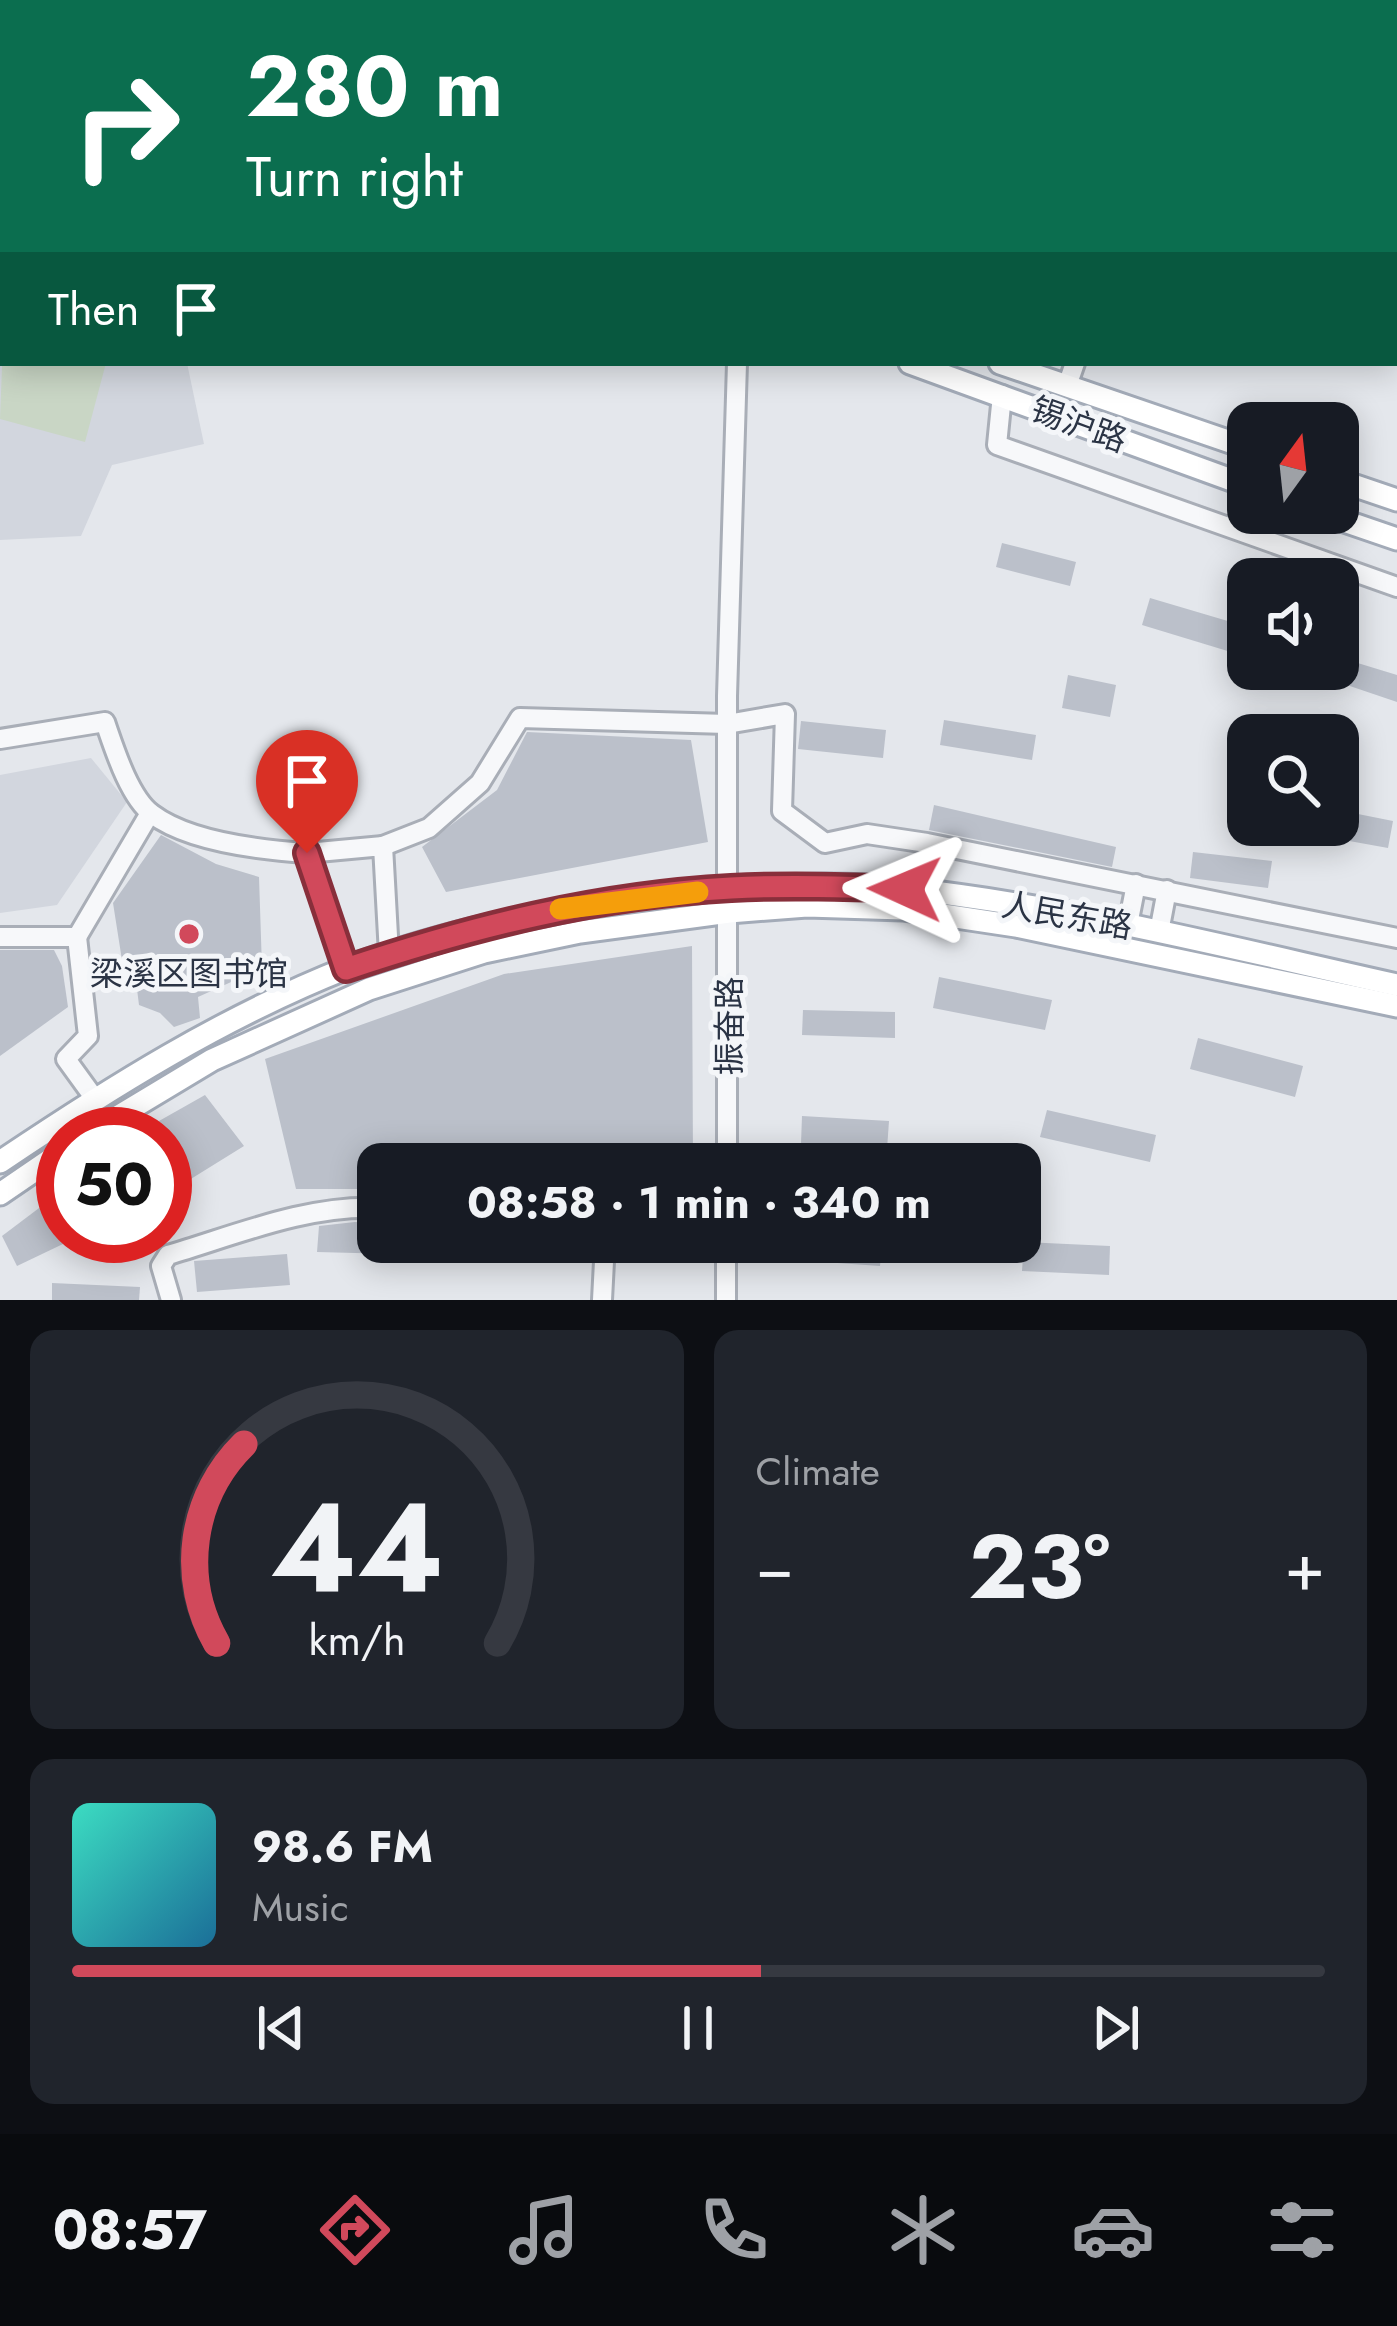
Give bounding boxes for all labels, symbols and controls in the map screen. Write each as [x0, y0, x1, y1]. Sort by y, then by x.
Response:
text: 280 m [246, 26, 503, 148]
icon: right [48, 48, 204, 204]
text: Turn right [246, 138, 463, 216]
icon: arrive [163, 276, 229, 342]
text: Then [48, 277, 139, 342]
street label: 锡沪路 [1024, 385, 1133, 463]
north arrow [1227, 402, 1359, 534]
map controls [1227, 402, 1359, 846]
button: sound [1227, 558, 1359, 690]
button: search [1227, 714, 1359, 846]
pin [256, 730, 358, 853]
icon: arrive [274, 748, 340, 814]
position arrow [842, 826, 968, 952]
street label: 人民东路 [998, 881, 1136, 950]
marker: 梁溪区图书馆 [176, 921, 202, 947]
place label: 梁溪区图书馆 [90, 950, 288, 997]
street label: 振奋路 [706, 977, 753, 1076]
speed limit sign: 50 [36, 1107, 192, 1263]
text: 08:58 · 1 min · 340 m [467, 1170, 931, 1235]
text: Climate [756, 1443, 880, 1500]
text: 44 [270, 1458, 444, 1639]
text: 23° [969, 1502, 1110, 1632]
text: − [756, 1519, 794, 1615]
text: + [1284, 1519, 1325, 1615]
text: km/h [308, 1608, 405, 1670]
text: 98.6 FM [252, 1814, 433, 1879]
text: Music [252, 1879, 349, 1936]
icon: previous [248, 1995, 314, 2061]
icon: pause [665, 1995, 731, 2061]
icon: next [1083, 1995, 1149, 2061]
icon: directions [313, 2188, 397, 2272]
icon: music [502, 2188, 586, 2272]
icon: phone [692, 2188, 776, 2272]
icon: climate [881, 2188, 965, 2272]
icon: car [1071, 2188, 1155, 2272]
icon: filters [1260, 2188, 1344, 2272]
text: 08:57 [53, 2191, 207, 2269]

